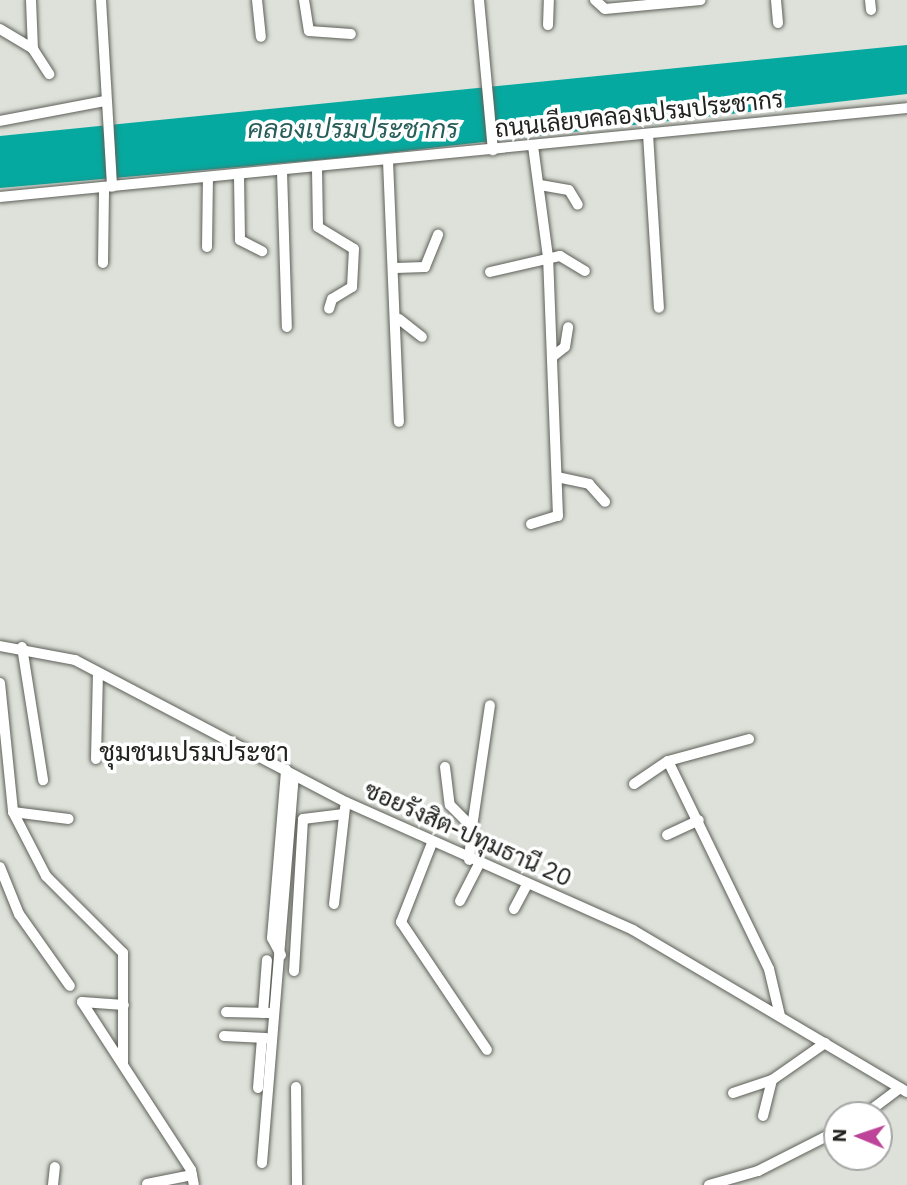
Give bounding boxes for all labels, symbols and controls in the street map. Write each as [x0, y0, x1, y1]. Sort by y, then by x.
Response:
street label: ถนนเลียบคลองเปรมประชากร [493, 85, 785, 143]
water label: คลองเปรมประชากร [248, 113, 458, 145]
district label: ชุมชนเปรมประชา [99, 736, 289, 768]
street label: ซอยรังสิต-ปทุมธานี 20 [360, 775, 576, 893]
north arrow [823, 1101, 893, 1171]
text: N [827, 1128, 851, 1143]

